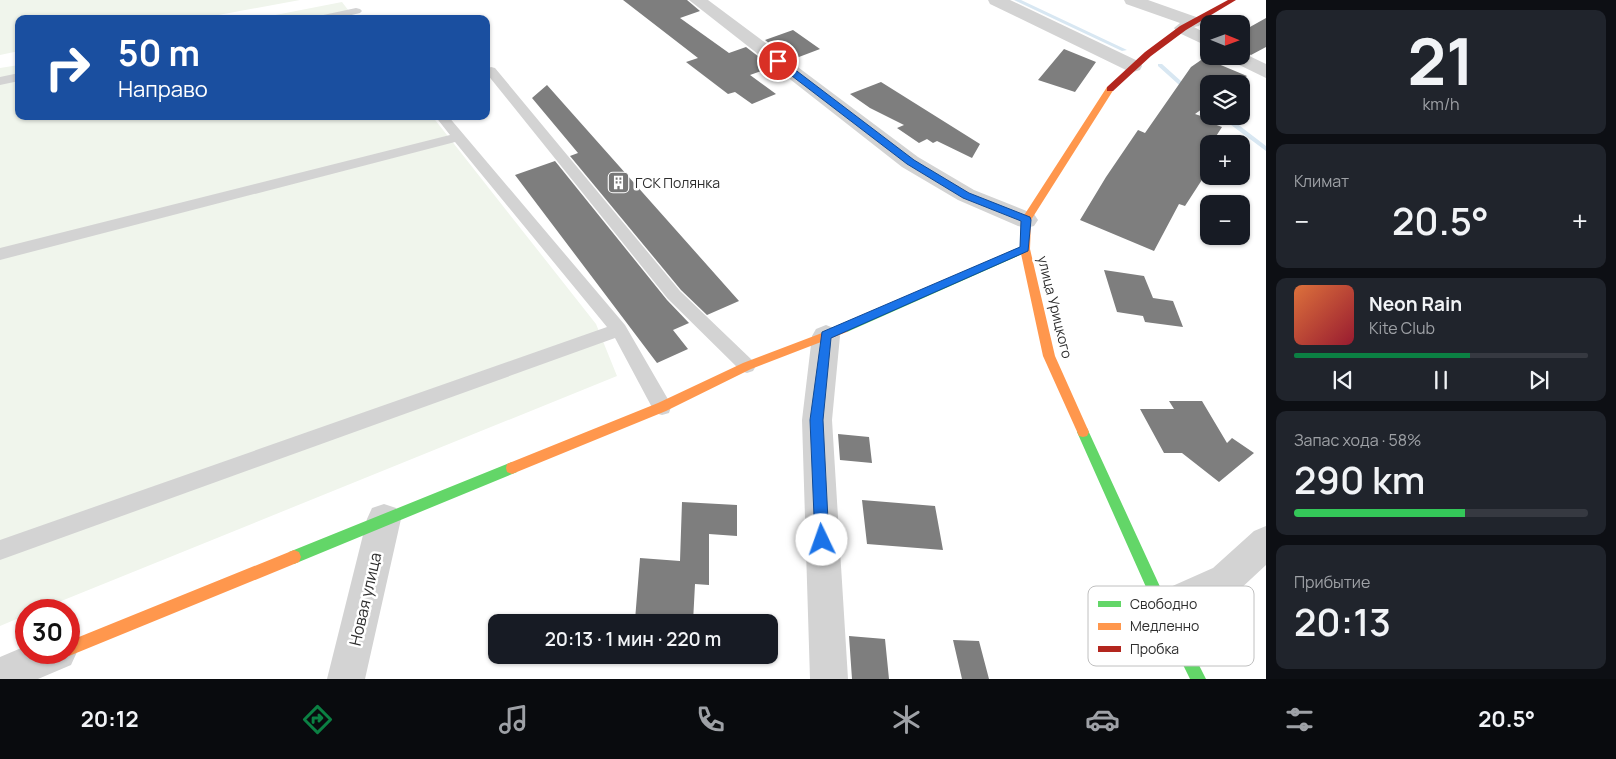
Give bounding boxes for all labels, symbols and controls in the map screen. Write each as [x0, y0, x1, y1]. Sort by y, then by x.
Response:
north arrow [1200, 15, 1250, 65]
map controls [1200, 15, 1250, 245]
text: 21 [1407, 16, 1475, 105]
text: 50 m [118, 29, 200, 77]
icon: right [35, 35, 100, 100]
pin [757, 40, 799, 82]
icon: arrive [764, 47, 792, 75]
text: Направо [118, 74, 208, 104]
button: layers [1200, 75, 1250, 125]
text: km/h [1422, 93, 1460, 115]
button: + [1200, 135, 1250, 185]
text: Климат [1294, 170, 1349, 192]
building icon: ГСК Полянка [607, 171, 631, 195]
place label: ГСК Полянка [635, 173, 720, 192]
text: 20.5° [1392, 194, 1489, 246]
button: − [1200, 195, 1250, 245]
text: − [1294, 202, 1309, 240]
text: + [1572, 202, 1588, 240]
street label: улица Урицкого [1034, 254, 1077, 360]
text: Neon Rain [1369, 291, 1462, 317]
text: Kite Club [1369, 317, 1435, 339]
icon: previous [1329, 366, 1357, 394]
icon: pause [1427, 366, 1455, 394]
icon: next [1525, 366, 1553, 394]
text: Запас хода · 58% [1294, 429, 1422, 451]
text: 290 km [1294, 453, 1425, 505]
position arrow [795, 513, 847, 565]
street label: Новая улица [344, 550, 386, 648]
text: Прибытие [1294, 571, 1370, 593]
legend [1088, 586, 1254, 666]
text: Свободно [1130, 594, 1197, 613]
text: 20:13 [1294, 595, 1391, 647]
speed limit sign: 30 [15, 599, 80, 664]
text: Медленно [1130, 616, 1199, 635]
text: 20:13 · 1 мин · 220 m [545, 626, 721, 652]
text: Пробка [1130, 639, 1179, 658]
icon: directions [300, 702, 335, 737]
icon: music [496, 702, 531, 737]
icon: phone [693, 702, 728, 737]
icon: climate [889, 702, 924, 737]
icon: car [1085, 702, 1120, 737]
icon: filters [1282, 702, 1317, 737]
text: 20:12 [81, 704, 139, 734]
text: 20.5° [1478, 704, 1535, 734]

